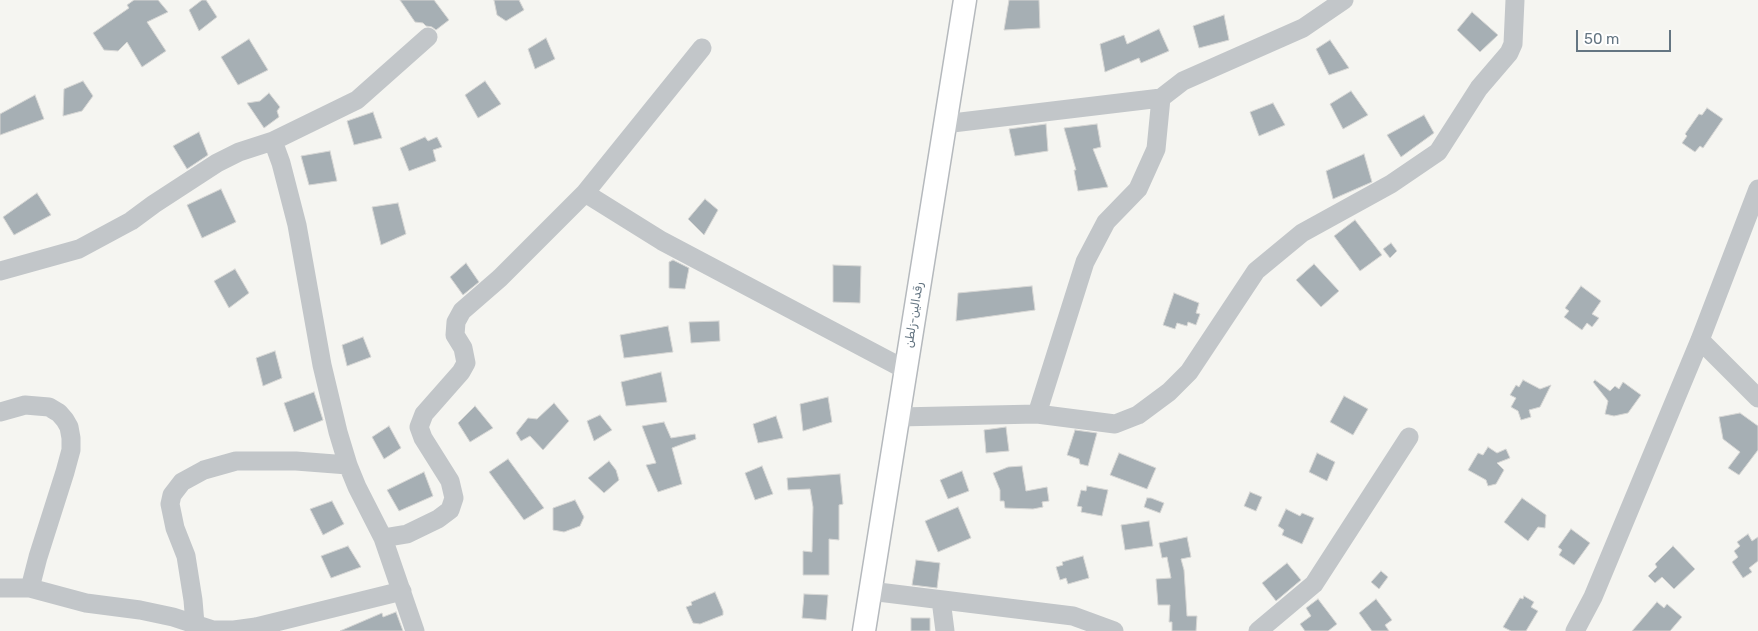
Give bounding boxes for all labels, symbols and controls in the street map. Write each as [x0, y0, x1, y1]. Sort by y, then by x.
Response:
scale bar [1578, 20, 1673, 52]
text: 50 m [1584, 30, 1619, 48]
street label: رقدالين-زلطن [902, 281, 926, 349]

